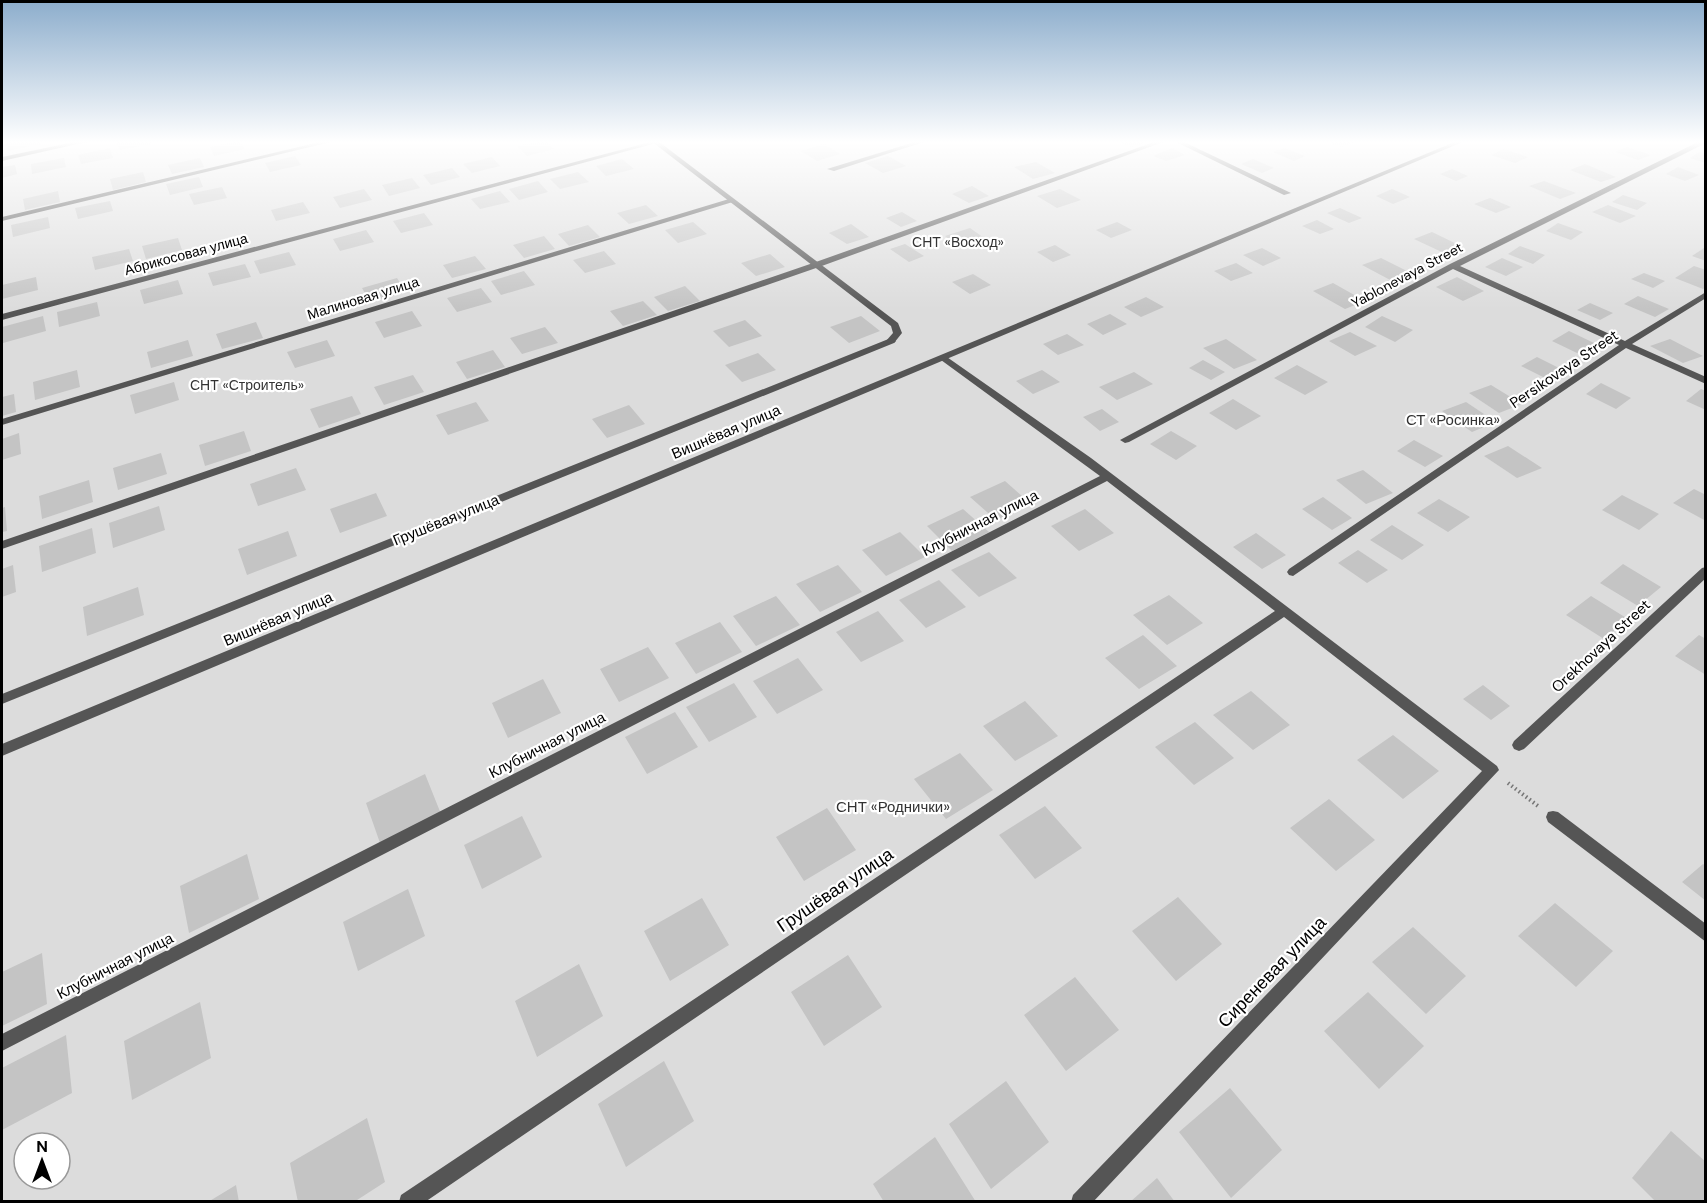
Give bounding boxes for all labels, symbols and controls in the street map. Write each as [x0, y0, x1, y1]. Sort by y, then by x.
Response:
street label: Абрикосовая улица [122, 229, 250, 279]
park label: СНТ «Восход» [912, 233, 1004, 251]
street label: Yablonevaya Street [1348, 238, 1466, 312]
street label: Малиновая улица [305, 272, 421, 324]
street label: Persikovaya Street [1506, 325, 1622, 413]
park label: СНТ «Строитель» [190, 376, 304, 394]
street label: Вишнёвая улица [668, 400, 784, 464]
park label: СТ «Росинка» [1406, 410, 1500, 430]
street label: Клубничная улица [918, 485, 1042, 561]
street label: Грушёвая улица [390, 489, 503, 550]
street label: Вишнёвая улица [220, 587, 336, 651]
street label: Orekhovaya Street [1547, 595, 1655, 697]
street label: Клубничная улица [485, 707, 609, 783]
park label: СНТ «Роднички» [836, 797, 950, 817]
street label: Грушёвая улица [772, 842, 899, 938]
street label: Сиреневая улица [1213, 910, 1332, 1033]
street label: Клубничная улица [53, 928, 177, 1004]
north arrow [12, 1131, 72, 1191]
text: N [36, 1136, 48, 1157]

